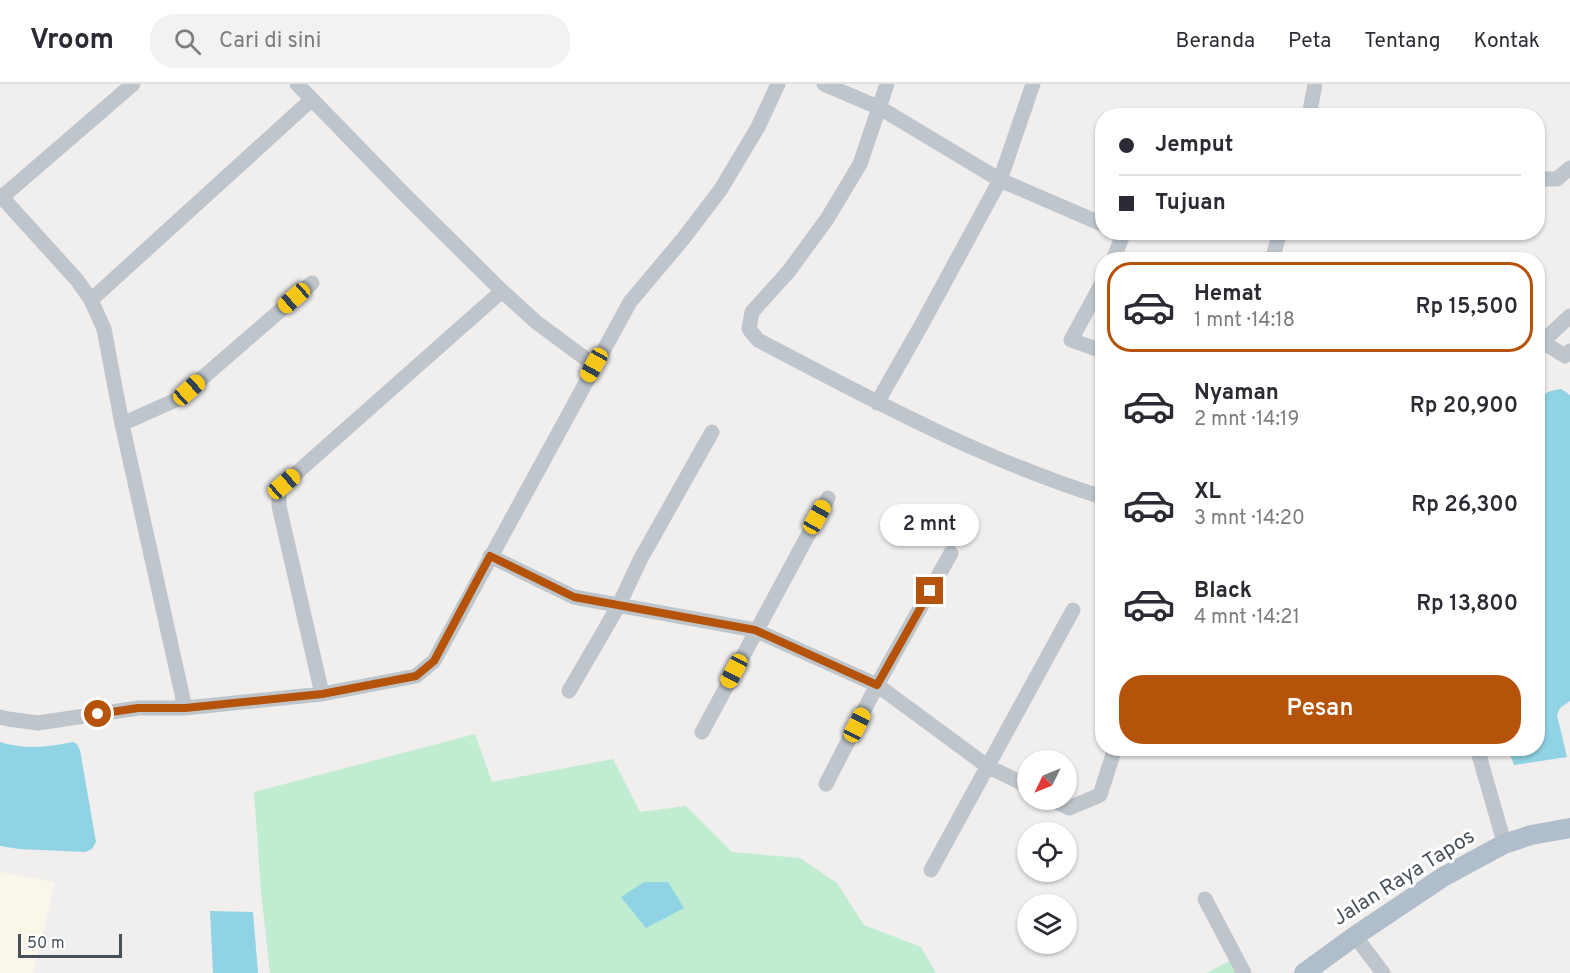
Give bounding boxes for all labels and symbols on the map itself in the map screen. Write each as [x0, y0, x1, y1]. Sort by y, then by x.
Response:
car [275, 279, 313, 317]
car [577, 345, 611, 385]
car [170, 371, 208, 409]
car [265, 465, 303, 503]
car [800, 497, 834, 537]
callout: 2 mnt [880, 504, 980, 546]
route end [916, 577, 943, 604]
car [718, 651, 750, 691]
route start [84, 700, 111, 727]
car [841, 705, 873, 745]
north arrow [1017, 750, 1077, 810]
street label: Jalan Raya Tapos [1328, 824, 1480, 932]
scale bar [18, 931, 122, 958]

